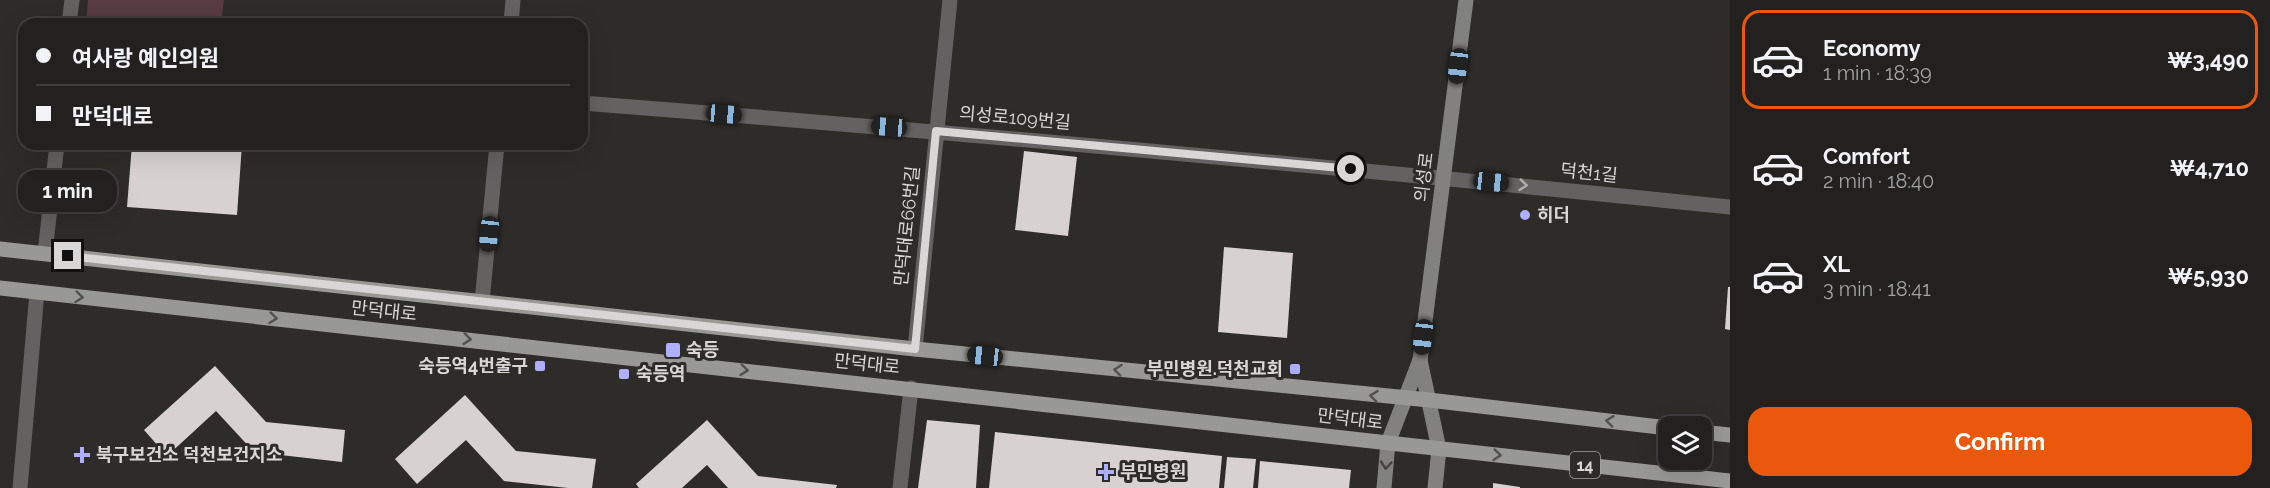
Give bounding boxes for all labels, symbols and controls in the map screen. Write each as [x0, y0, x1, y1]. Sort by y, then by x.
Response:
icon: car [1751, 33, 1805, 87]
text: Economy [1823, 35, 1921, 61]
text: 여사랑 예인의원 [72, 45, 219, 71]
car [1447, 47, 1469, 85]
text: ₩3,490 [2167, 47, 2249, 73]
text: 1 min · 18:39 [1823, 61, 1932, 85]
street label: 의성로109번길 [958, 102, 1072, 133]
text: 만덕대로 [72, 103, 153, 129]
car [705, 103, 743, 125]
car [870, 117, 908, 137]
icon: car [1751, 141, 1805, 195]
text: Comfort [1823, 143, 1910, 169]
street label: 의성로 [1410, 151, 1437, 203]
route start [1337, 155, 1364, 182]
text: ₩4,710 [2170, 155, 2249, 181]
street label: 덕천1길 [1559, 159, 1619, 186]
street label: 만덕대로66번길 [890, 165, 923, 287]
callout: 1 min [19, 169, 118, 211]
text: 2 min · 18:40 [1823, 169, 1934, 193]
car [1472, 171, 1510, 193]
text: 1 min [42, 179, 93, 203]
one-way arrow [1518, 179, 1527, 191]
place label: 히더 [1537, 204, 1570, 225]
marker: 히더 [1518, 208, 1532, 222]
car [478, 215, 500, 253]
route end [54, 242, 81, 269]
icon: car [1751, 249, 1805, 303]
text: XL [1823, 251, 1850, 277]
text: ₩5,930 [2168, 263, 2249, 289]
text: 3 min · 18:41 [1823, 277, 1931, 301]
one-way arrow [74, 290, 84, 303]
street label: 만덕대로 [350, 297, 418, 324]
one-way arrow [268, 311, 277, 324]
car [1412, 318, 1434, 356]
one-way arrow [462, 333, 471, 345]
place label: 숙등 [686, 339, 719, 360]
marker: 숙등 [664, 341, 682, 359]
car [966, 345, 1004, 367]
street label: 만덕대로 [833, 350, 901, 377]
place label: 숙등역4번출구 [418, 355, 528, 376]
place label: 부민병원.덕천교회 [1146, 358, 1283, 379]
marker: 숙등역4번출구 [533, 359, 547, 373]
marker: 부민병원.덕천교회 [1288, 362, 1302, 376]
place label: 숙등역 [636, 363, 686, 384]
one-way arrow [739, 363, 749, 376]
one-way arrow [1113, 364, 1122, 377]
marker: 숙등역 [617, 367, 631, 381]
one-way arrow [1370, 390, 1379, 403]
street label: 만덕대로 [1316, 404, 1384, 433]
button: Confirm [1748, 407, 2252, 476]
one-way arrow [1605, 415, 1614, 428]
map controls [1658, 416, 1712, 470]
button: layers [1658, 416, 1712, 470]
place label: 북구보건소 덕천보건지소 [96, 444, 282, 465]
marker: 북구보건소 덕천보건지소 [73, 446, 91, 464]
one-way arrow [1493, 448, 1502, 461]
road number: 14 [1570, 452, 1600, 478]
place label: 부민병원 [1120, 461, 1186, 482]
one-way arrow [1380, 461, 1393, 470]
marker: 부민병원 [1097, 463, 1115, 481]

